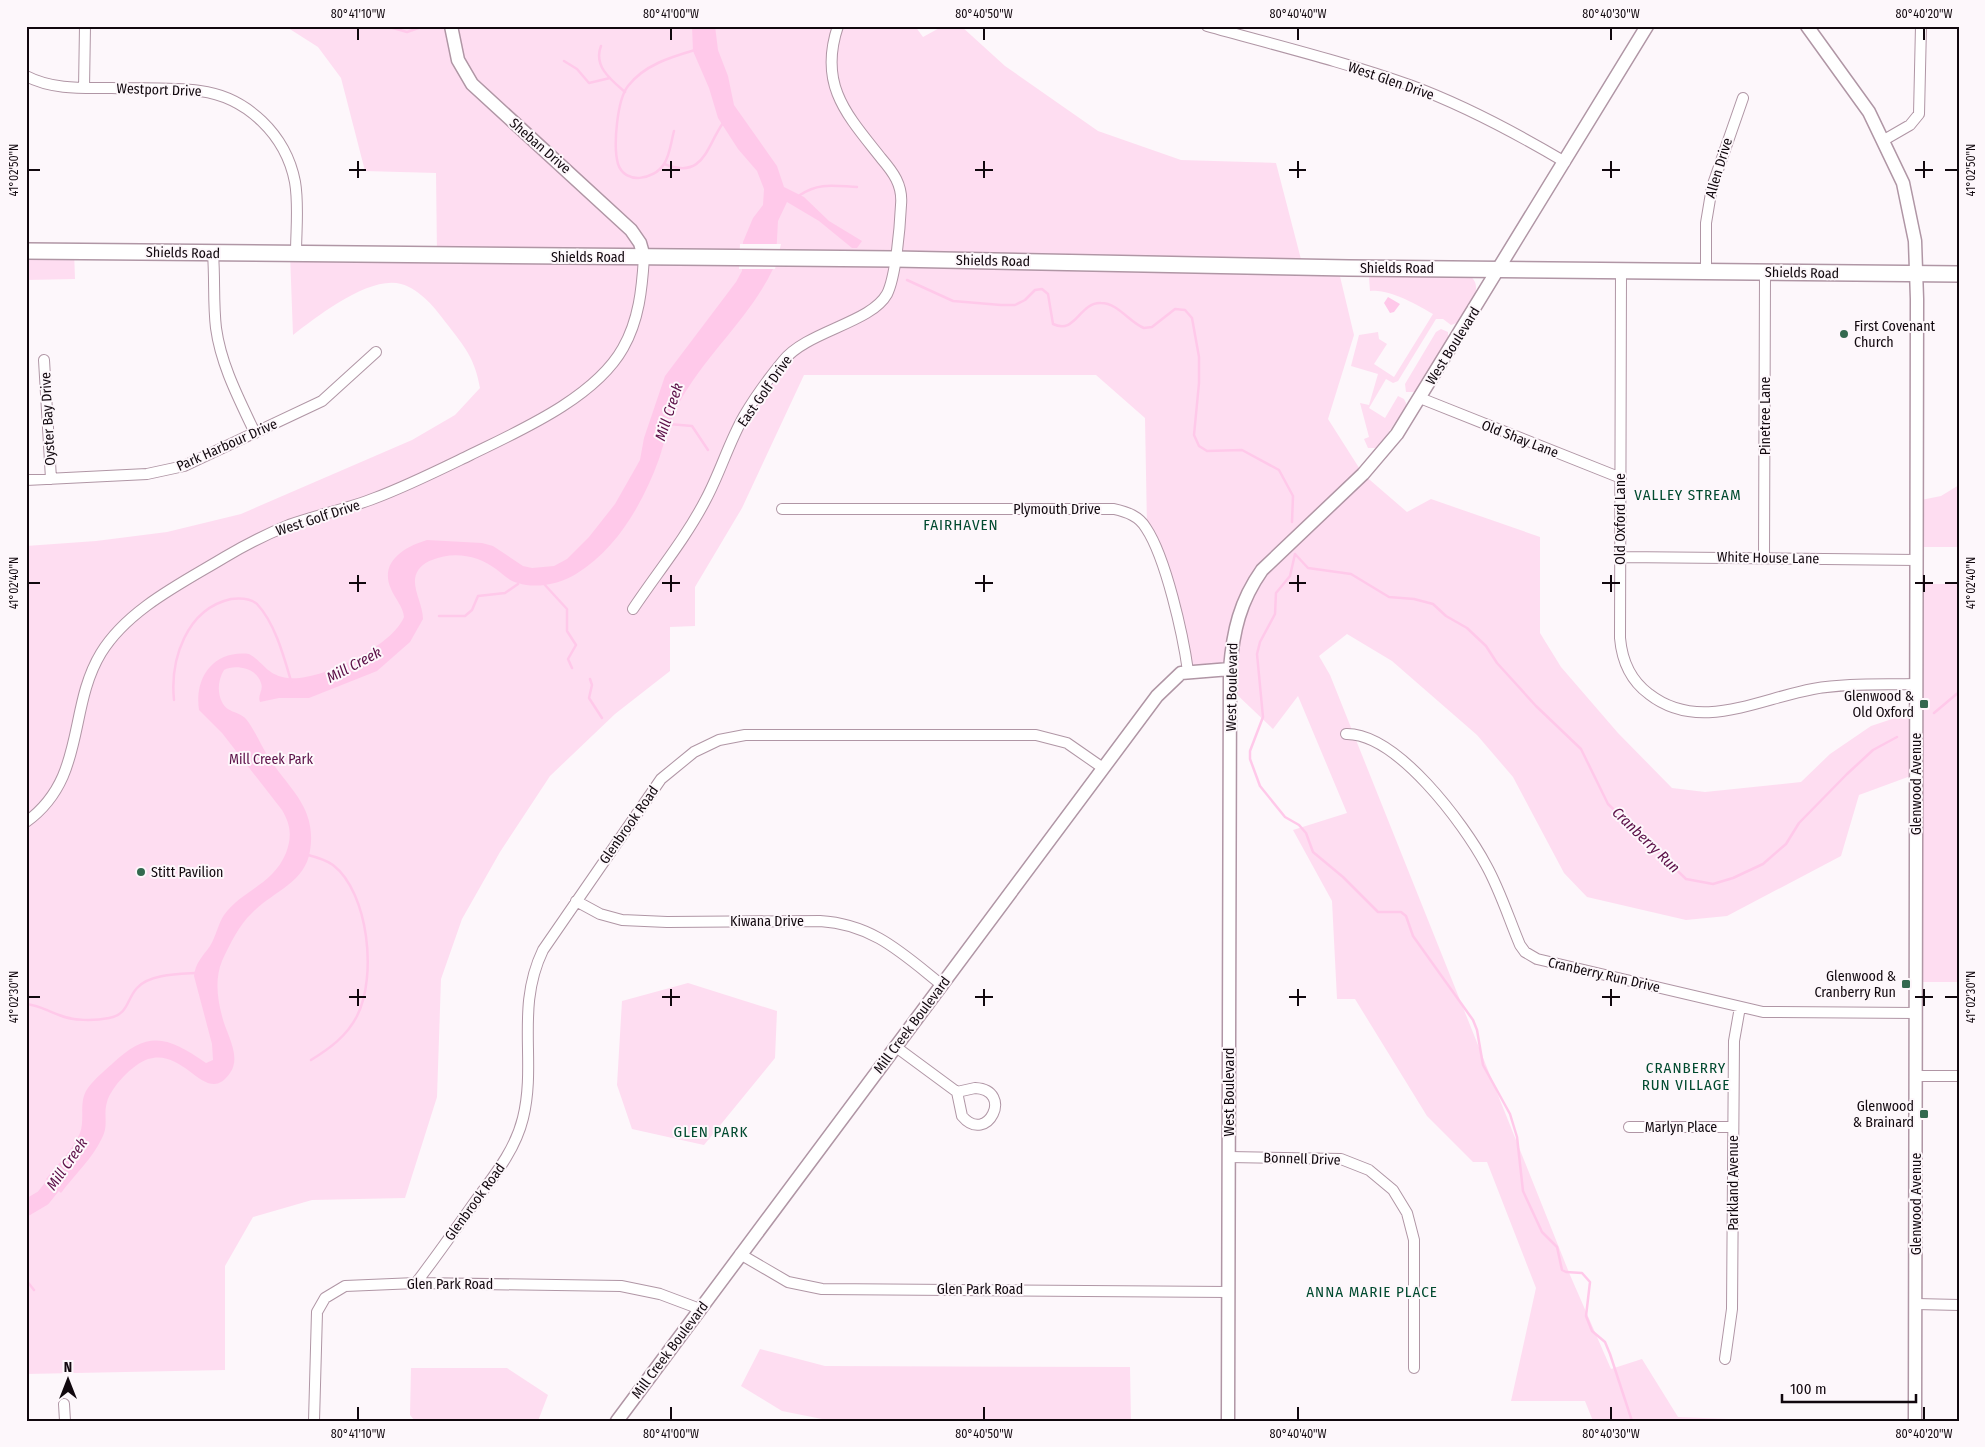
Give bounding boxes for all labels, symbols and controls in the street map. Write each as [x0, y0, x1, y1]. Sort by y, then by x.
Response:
text: 80°41'10"W [331, 7, 385, 21]
text: 80°41'00"W [643, 7, 699, 21]
text: 80°40'50"W [955, 7, 1013, 21]
text: 80°40'40"W [1269, 7, 1327, 21]
text: 80°40'30"W [1582, 7, 1640, 21]
text: 80°40'20"W [1895, 7, 1953, 21]
street label: West Glen Drive [1346, 58, 1436, 104]
street label: Westport Drive [116, 80, 202, 100]
street label: Sheban Drive [506, 115, 574, 177]
street label: Allen Drive [1702, 136, 1736, 200]
text: 41°02'50"N [7, 144, 21, 196]
text: 41°02'50"N [1964, 144, 1978, 196]
street label: Shields Road [146, 244, 220, 262]
street label: Shields Road [551, 249, 625, 266]
street label: Shields Road [956, 252, 1030, 270]
street label: Shields Road [1360, 260, 1434, 277]
street label: Shields Road [1765, 264, 1839, 282]
street label: West Boulevard [1422, 304, 1484, 388]
place label: First Covenant Church [1854, 318, 1936, 351]
marker: First Covenant Church [1838, 328, 1850, 340]
street label: East Golf Drive [734, 352, 796, 430]
street label: Oyster Bay Drive [37, 372, 59, 466]
street label: Pinetree Lane [1757, 377, 1774, 455]
water label: Mill Creek [651, 380, 687, 443]
street label: Park Harbour Drive [174, 415, 280, 475]
street label: Old Shay Lane [1479, 417, 1561, 461]
street label: Old Oxford Lane [1612, 473, 1629, 565]
district label: VALLEY STREAM [1634, 486, 1742, 504]
street label: West Golf Drive [274, 496, 362, 540]
street label: Plymouth Drive [1013, 501, 1101, 518]
district label: FAIRHAVEN [923, 516, 999, 534]
street label: White House Lane [1717, 549, 1820, 567]
text: 41°02'40"N [7, 557, 21, 609]
text: 41°02'40"N [1964, 557, 1978, 609]
street label: West Boulevard [1223, 642, 1241, 732]
water label: Mill Creek [324, 643, 385, 687]
place label: Glenwood & Old Oxford [1844, 688, 1914, 721]
marker: Glenwood & Old Oxford [1918, 698, 1930, 710]
street label: Glenwood Avenue [1908, 733, 1925, 835]
park label: Mill Creek Park [229, 751, 314, 768]
street label: Glenbrook Road [596, 783, 662, 867]
water label: Cranberry Run [1608, 803, 1684, 877]
place label: Stitt Pavilion [151, 864, 223, 881]
marker: Stitt Pavilion [135, 866, 147, 878]
street label: Kiwana Drive [730, 913, 804, 930]
street label: Cranberry Run Drive [1546, 954, 1662, 996]
place label: Glenwood & Cranberry Run [1814, 968, 1896, 1001]
text: 41°02'30"N [7, 971, 21, 1023]
text: 41°02'30"N [1964, 971, 1978, 1023]
street label: Mill Creek Boulevard [870, 973, 954, 1077]
marker: Glenwood & Cranberry Run [1900, 978, 1912, 990]
street label: West Boulevard [1221, 1048, 1238, 1136]
district label: CRANBERRY RUN VILLAGE [1642, 1059, 1730, 1094]
place label: Glenwood & Brainard [1853, 1098, 1914, 1131]
marker: Glenwood & Brainard [1918, 1108, 1930, 1120]
street label: Marlyn Place [1645, 1119, 1717, 1136]
district label: GLEN PARK [674, 1123, 748, 1141]
water label: Mill Creek [43, 1134, 92, 1193]
street label: Parkland Avenue [1725, 1135, 1742, 1231]
street label: Bonnell Drive [1263, 1149, 1341, 1169]
street label: Glenwood Avenue [1908, 1153, 1925, 1255]
street label: Glenbrook Road [441, 1160, 509, 1244]
street label: Glen Park Road [407, 1276, 493, 1293]
street label: Glen Park Road [937, 1281, 1023, 1298]
district label: ANNA MARIE PLACE [1306, 1283, 1438, 1301]
street label: Mill Creek Boulevard [628, 1298, 712, 1402]
north arrow [42, 1354, 92, 1404]
text: N [64, 1359, 72, 1376]
scale bar [1782, 1372, 1916, 1404]
text: 100 m [1790, 1380, 1827, 1398]
text: 80°41'10"W [331, 1427, 385, 1441]
text: 80°41'00"W [643, 1427, 699, 1441]
text: 80°40'50"W [955, 1427, 1013, 1441]
text: 80°40'40"W [1269, 1427, 1327, 1441]
text: 80°40'30"W [1582, 1427, 1640, 1441]
text: 80°40'20"W [1895, 1427, 1953, 1441]

